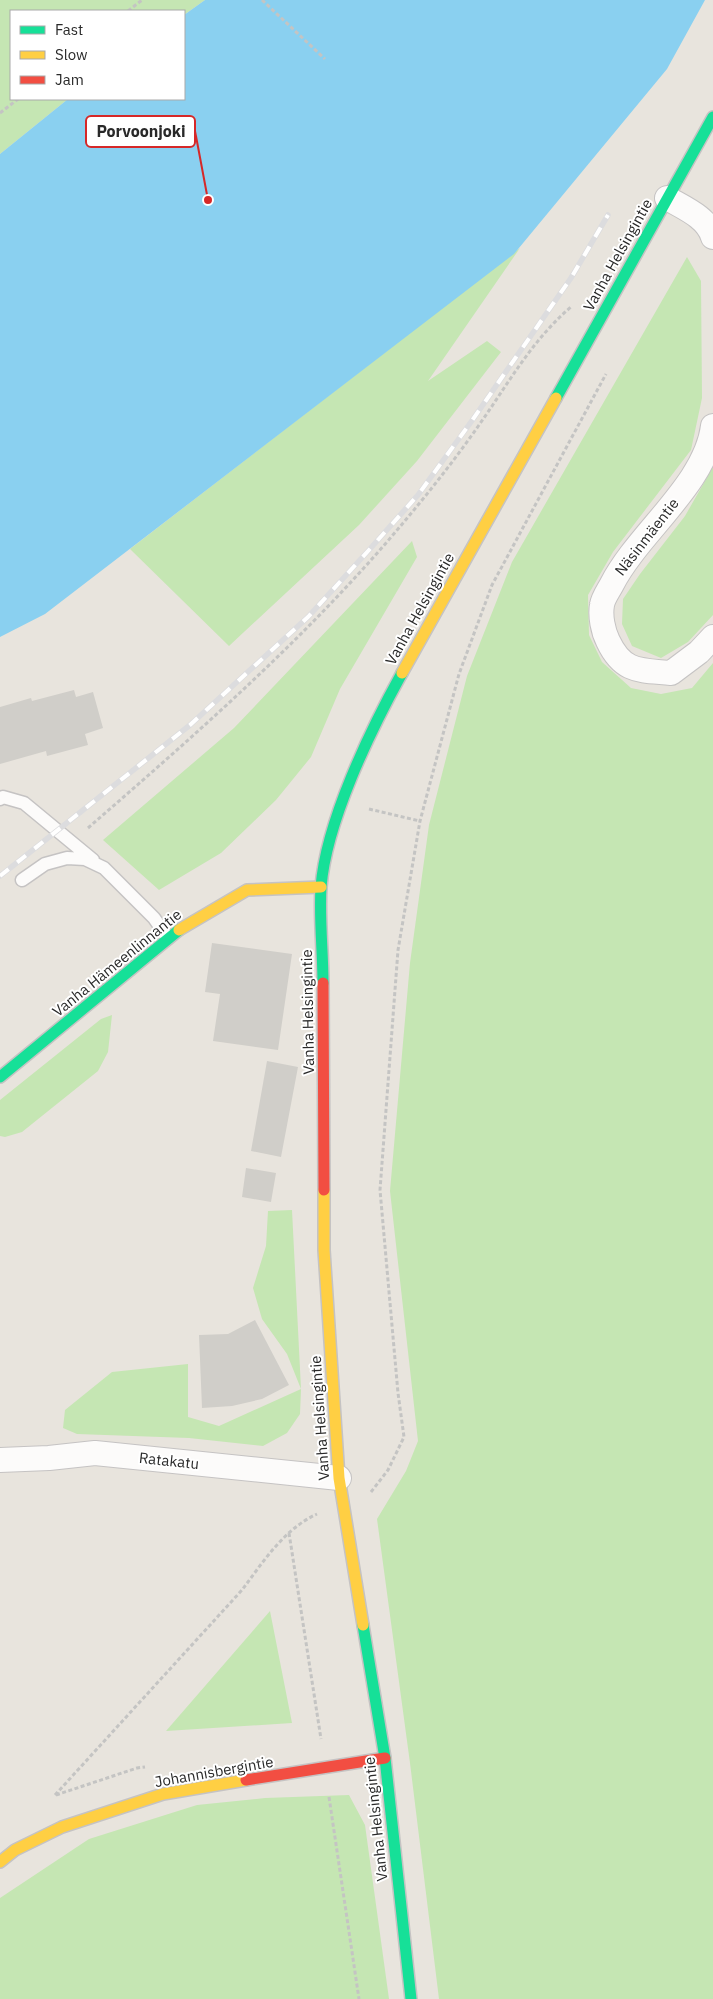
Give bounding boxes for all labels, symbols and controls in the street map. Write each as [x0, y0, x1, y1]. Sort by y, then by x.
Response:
legend [10, 10, 185, 100]
text: Fast [55, 20, 83, 39]
text: Slow [55, 45, 88, 64]
text: Jam [55, 70, 84, 89]
callout: Porvoonjoki [86, 116, 195, 147]
text: Porvoonjoki [96, 121, 186, 141]
street label: Vanha Helsingintie [579, 195, 656, 314]
street label: Näsinmäentie [610, 494, 683, 579]
street label: Vanha Helsingintie [381, 549, 458, 668]
street label: Vanha Hämeenlinnantie [48, 905, 185, 1021]
street label: Vanha Helsingintie [297, 949, 318, 1075]
street label: Vanha Helsingintie [306, 1355, 333, 1481]
street label: Ratakatu [138, 1448, 200, 1473]
street label: Johannisbergintie [153, 1752, 275, 1791]
street label: Vanha Helsingintie [360, 1756, 391, 1882]

